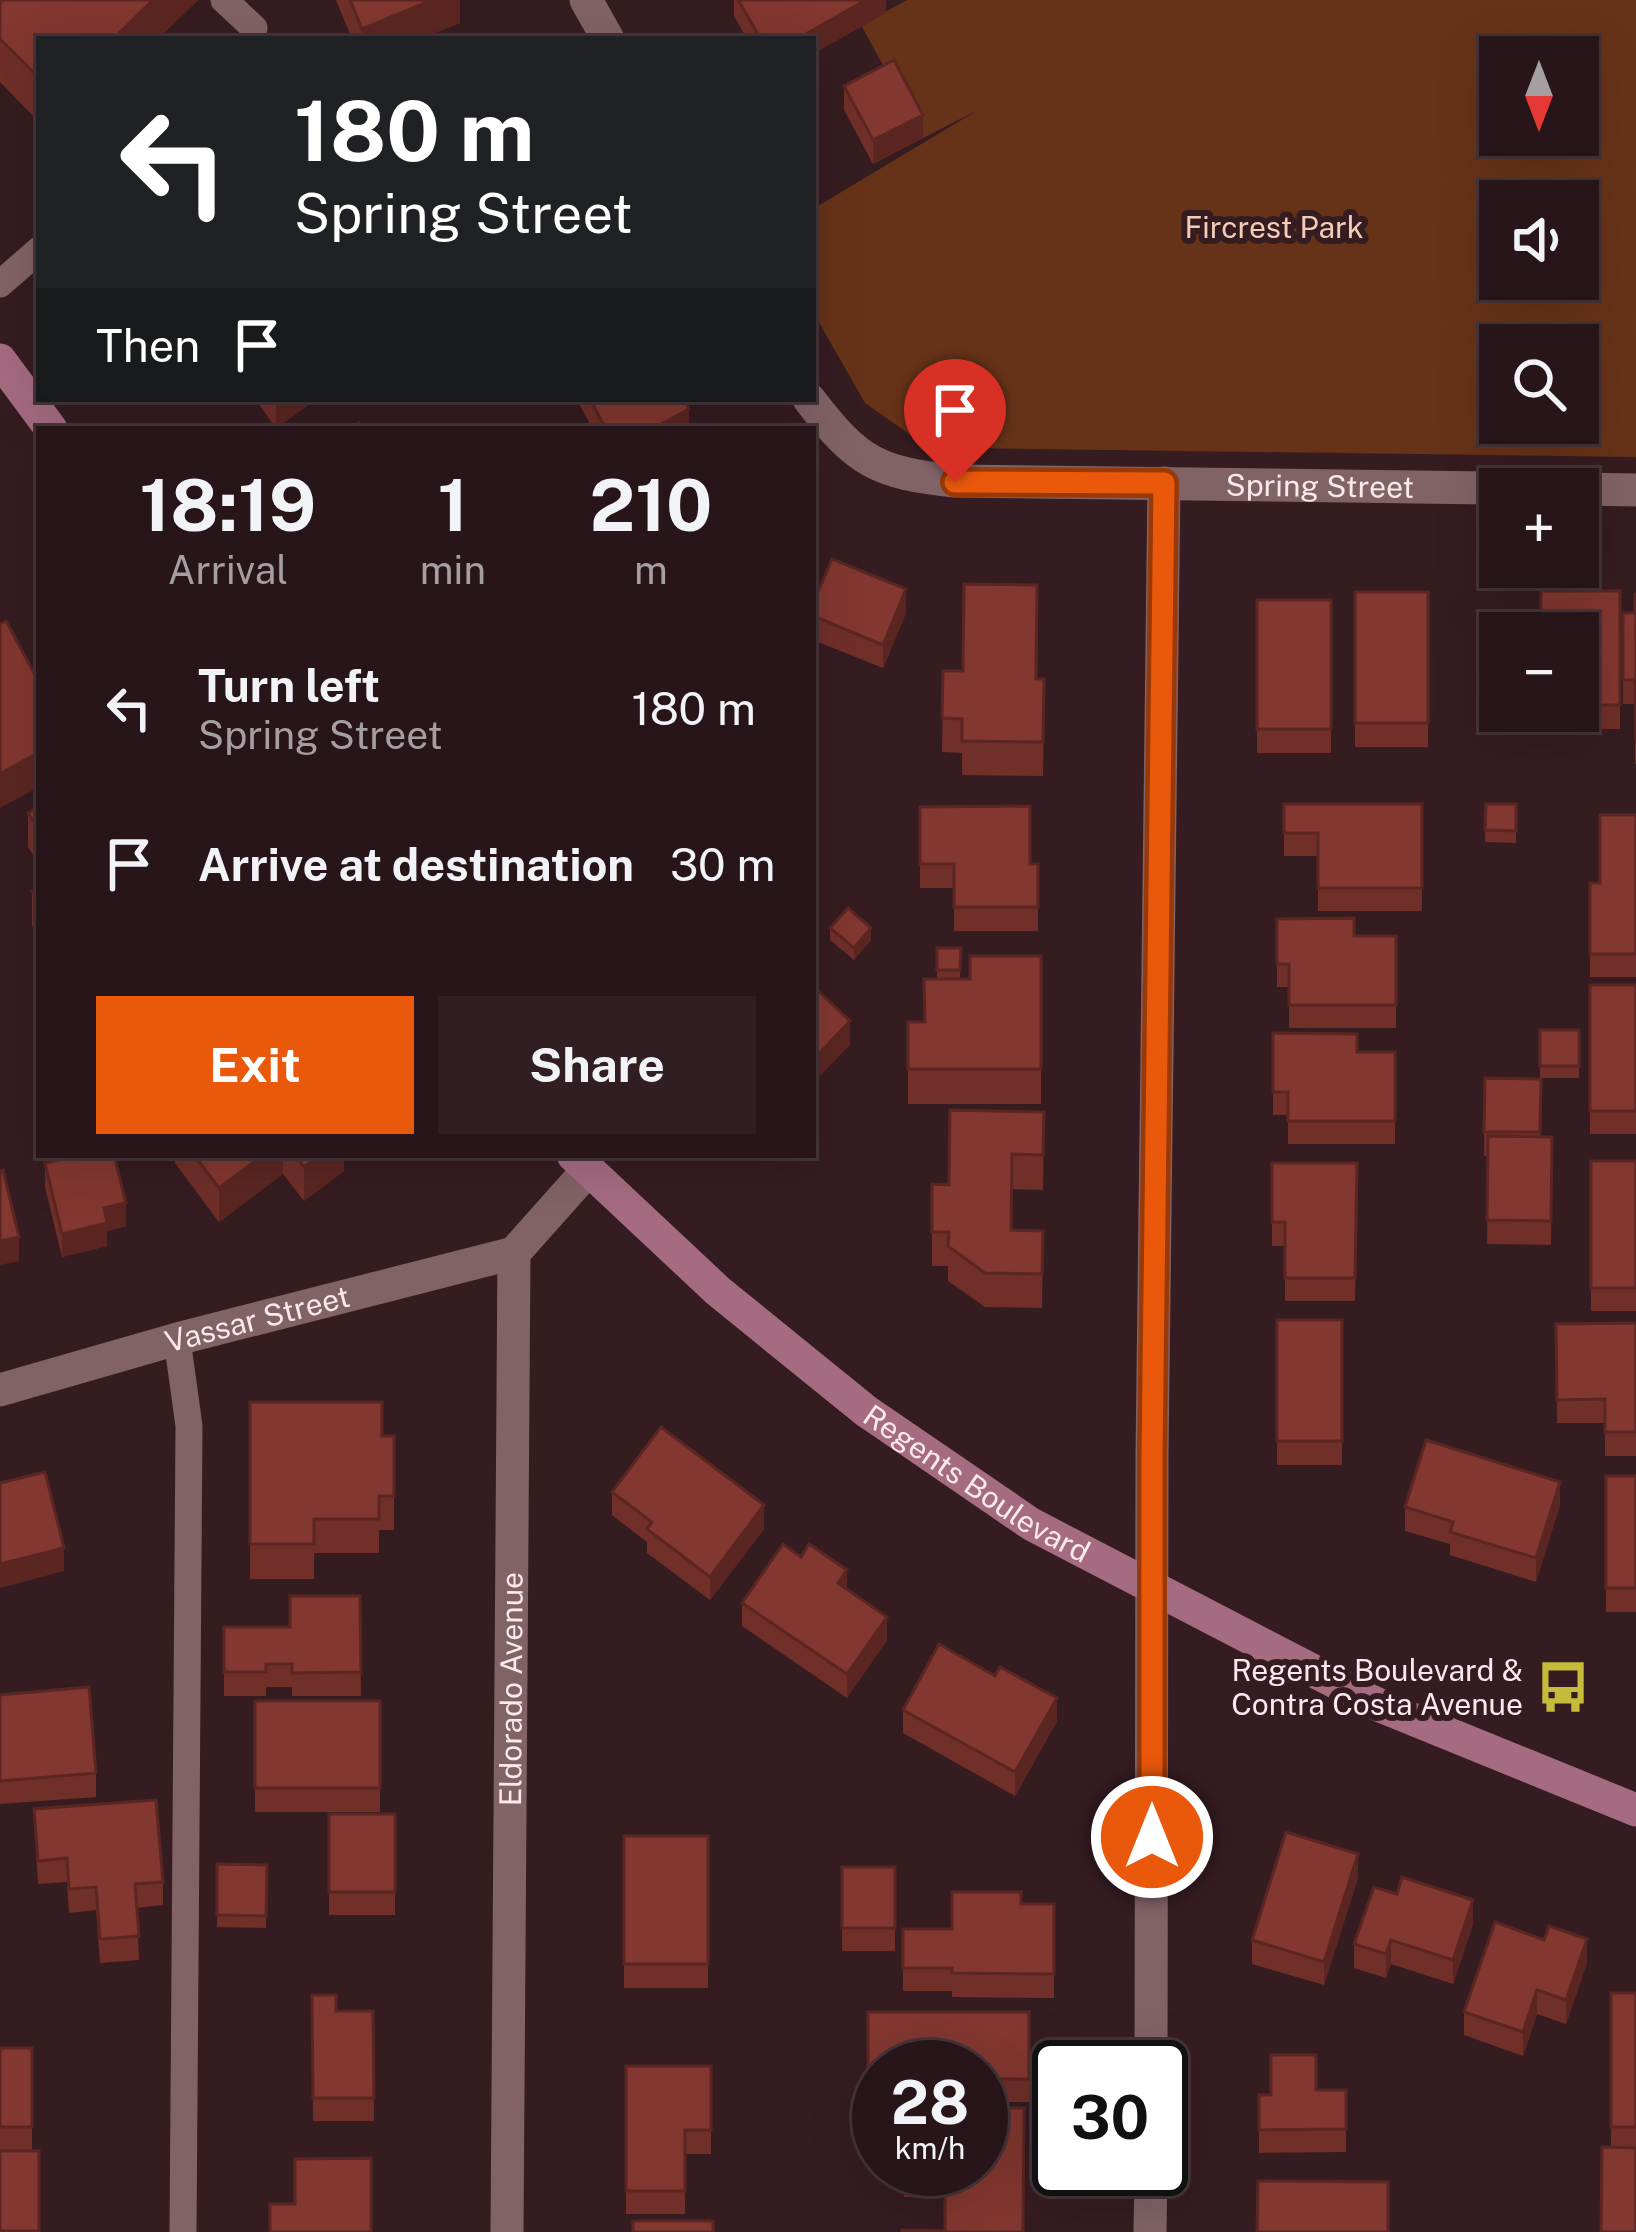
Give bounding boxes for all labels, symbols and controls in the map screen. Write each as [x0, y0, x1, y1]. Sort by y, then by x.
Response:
north arrow [1479, 36, 1599, 156]
map controls [1479, 36, 1599, 732]
text: 180 m [294, 81, 534, 180]
icon: left [96, 84, 252, 240]
button: sound [1479, 180, 1599, 300]
text: Spring Street [294, 182, 633, 245]
park label: Fircrest Park [1184, 209, 1364, 245]
icon: arrive [224, 312, 290, 378]
text: Then [96, 319, 200, 372]
button: search [1479, 324, 1599, 444]
pin [904, 359, 1006, 482]
icon: arrive [922, 377, 988, 443]
text: 18:19 [140, 463, 316, 547]
text: 1 [437, 463, 468, 547]
text: 210 [590, 463, 712, 547]
street label: Spring Street [1225, 467, 1414, 505]
button: + [1479, 468, 1599, 588]
text: Arrival [168, 547, 288, 593]
text: min [420, 547, 486, 593]
text: m [634, 547, 668, 593]
button: − [1479, 612, 1599, 732]
text: Turn left [198, 659, 380, 712]
icon: left [96, 675, 162, 741]
text: 180 m [631, 682, 756, 735]
text: Spring Street [198, 712, 443, 758]
icon: arrive [96, 831, 162, 897]
text: Arrive at destination [198, 838, 634, 891]
text: 30 m [670, 838, 776, 891]
button: Exit [96, 996, 414, 1134]
button: Share [438, 996, 756, 1134]
street label: Vassar Street [161, 1278, 353, 1360]
street label: Regents Boulevard [857, 1397, 1096, 1570]
street label: Eldorado Avenue [492, 1572, 530, 1806]
place label: Regents Boulevard & Contra Costa Avenue [1231, 1652, 1523, 1722]
bus stop icon: Regents Boulevard & Contra Costa Avenue [1534, 1658, 1592, 1716]
position arrow [1089, 1774, 1215, 1900]
speed limit sign: 30 [1032, 2040, 1188, 2196]
text: 28 [891, 2067, 969, 2138]
text: km/h [895, 2130, 965, 2166]

